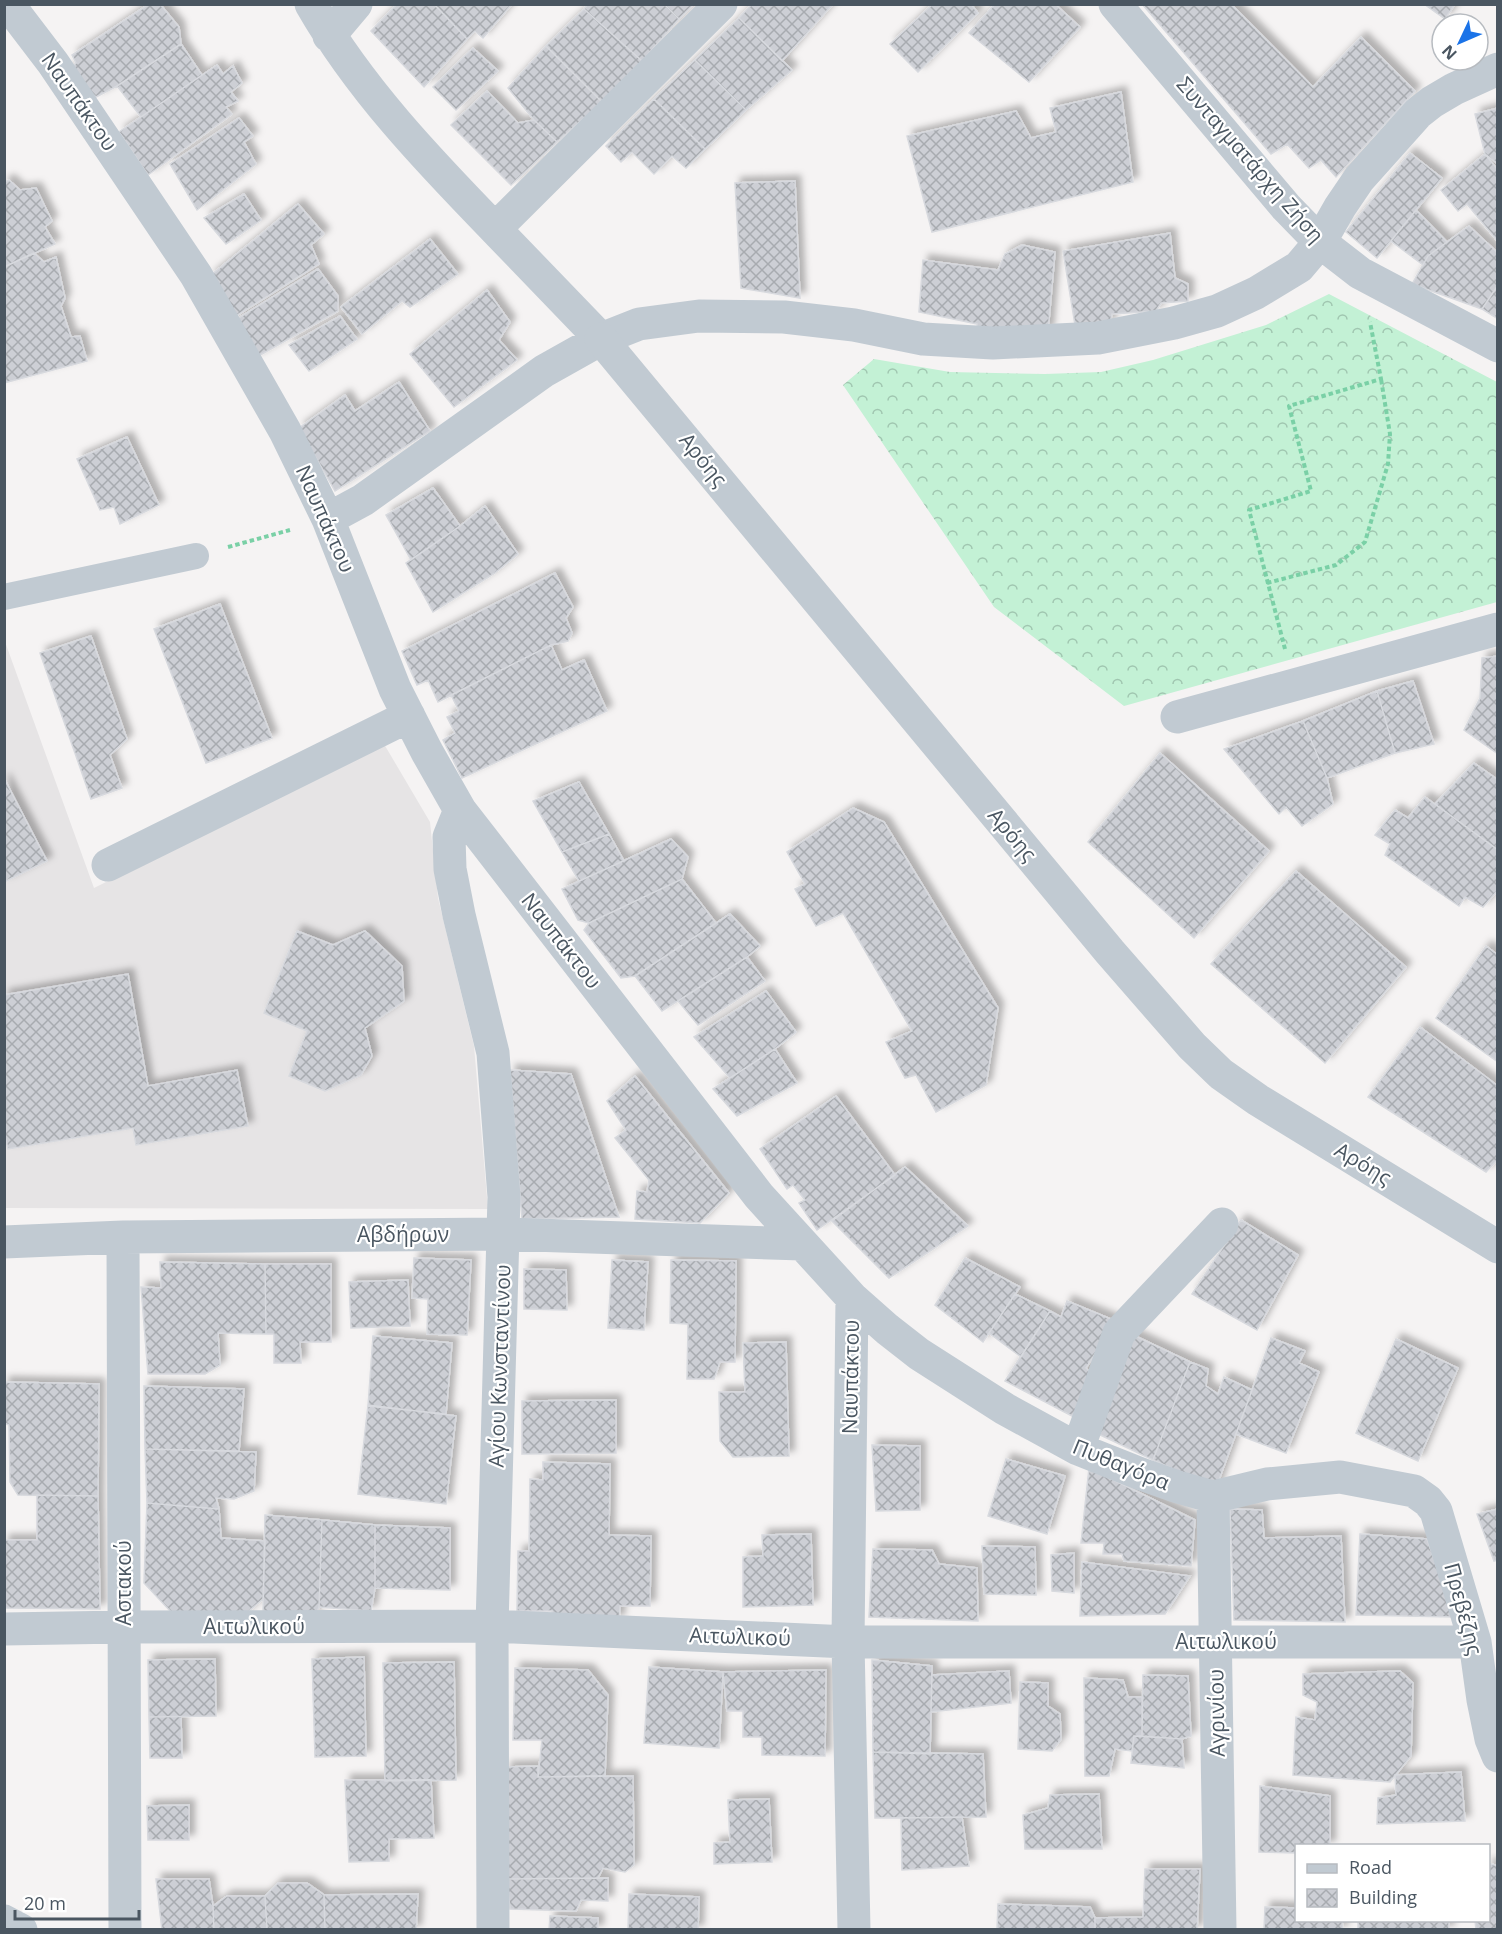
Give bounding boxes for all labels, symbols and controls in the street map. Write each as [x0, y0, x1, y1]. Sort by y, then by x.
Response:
north arrow [1430, 12, 1490, 72]
text: N [1437, 40, 1462, 65]
street label: Ναυπάκτου [36, 47, 124, 156]
street label: Συνταγματάρχη Ζήση [1171, 70, 1331, 248]
street label: Αρόης [674, 427, 734, 492]
street label: Ναυπάκτου [290, 461, 362, 577]
street label: Αρόης [982, 802, 1043, 867]
street label: Ναυπάκτου [516, 887, 608, 994]
street label: Αρόης [1330, 1135, 1397, 1191]
street label: Αβδήρων [357, 1220, 449, 1248]
street label: Αγίου Κωνσταντίνου [481, 1264, 517, 1468]
street label: Ναυπάκτου [835, 1320, 865, 1434]
street label: Πυθαγόρα [1069, 1432, 1174, 1496]
street label: Αστακού [109, 1540, 137, 1626]
street label: Πρεβέζης [1438, 1560, 1490, 1658]
street label: Αιτωλικού [203, 1612, 305, 1640]
street label: Αιτωλικού [689, 1620, 791, 1652]
street label: Αιτωλικού [1175, 1627, 1277, 1655]
street label: Αγρινίου [1201, 1669, 1231, 1757]
legend [1295, 1844, 1490, 1922]
text: Road [1349, 1855, 1392, 1879]
scale bar [15, 1883, 140, 1921]
text: Building [1349, 1885, 1417, 1909]
text: 20 m [24, 1891, 66, 1915]

